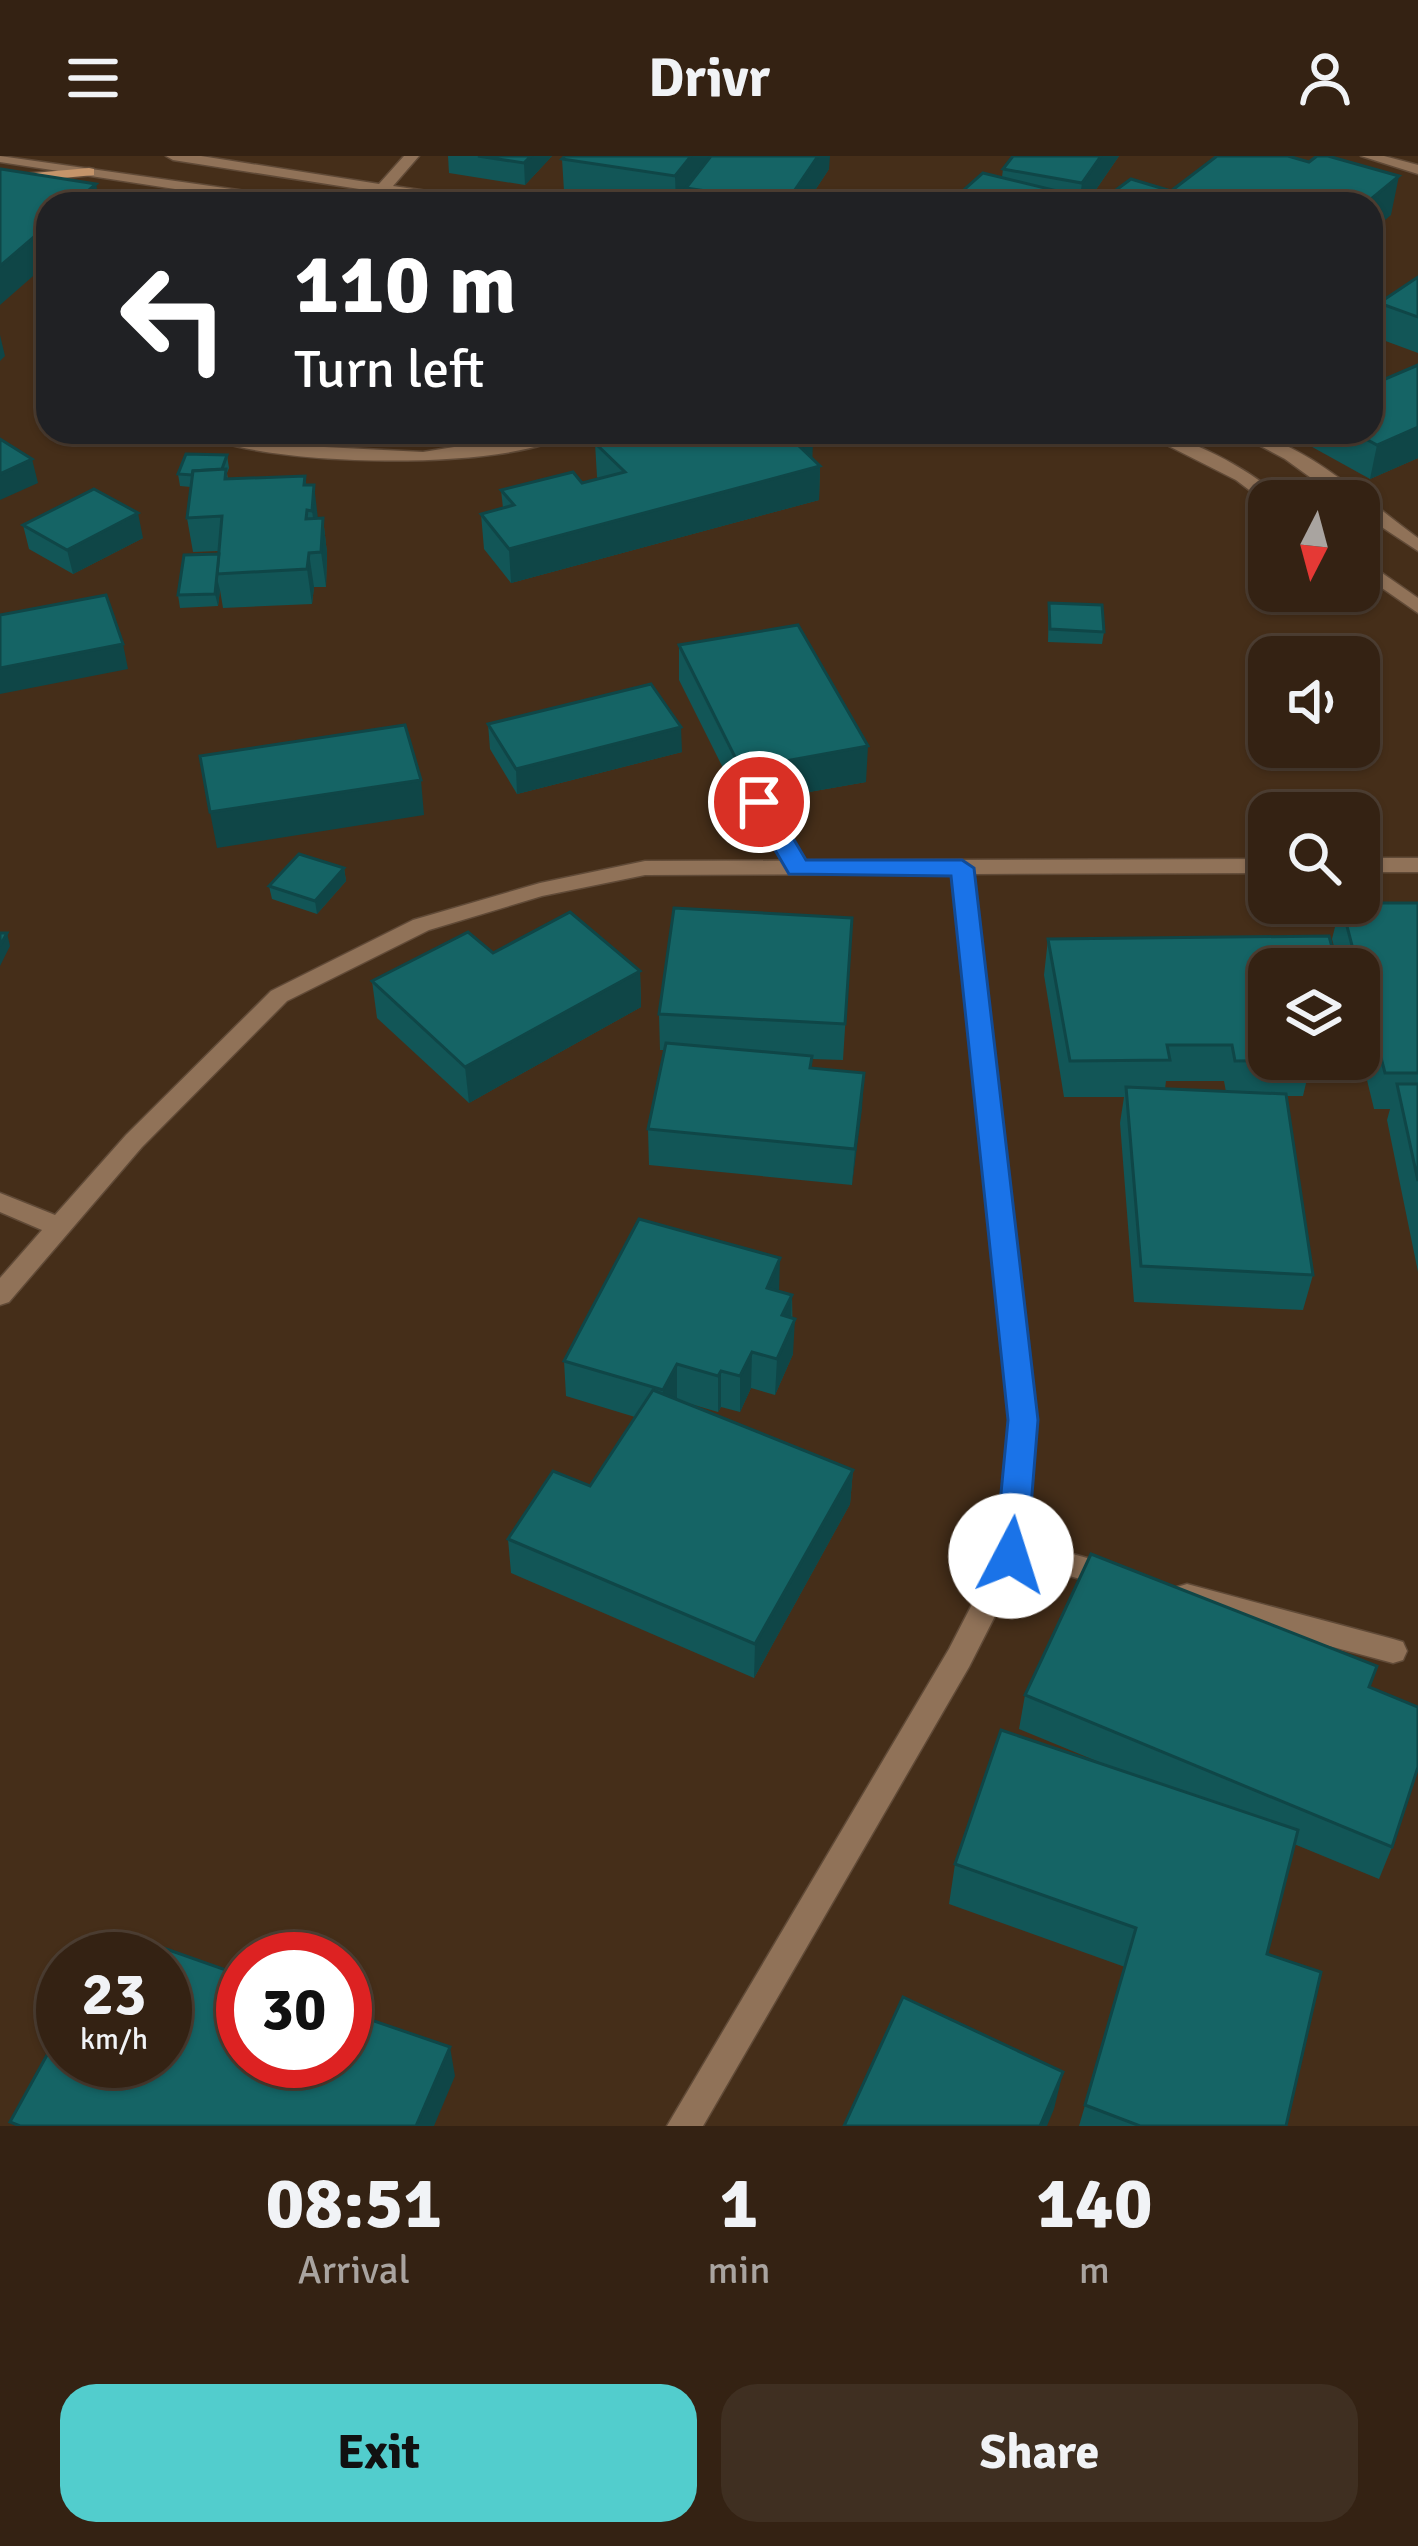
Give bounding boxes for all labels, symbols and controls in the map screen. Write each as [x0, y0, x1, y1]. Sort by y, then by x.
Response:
icon: menu [60, 45, 126, 111]
text: Drivr [648, 45, 770, 112]
icon: person [1292, 45, 1358, 111]
text: 110 m [294, 233, 516, 337]
icon: left [96, 240, 252, 396]
text: Turn left [294, 336, 484, 403]
north arrow [1248, 480, 1380, 612]
map controls [1248, 480, 1380, 1080]
button: sound [1248, 636, 1380, 768]
pin [708, 751, 810, 853]
icon: arrive [726, 769, 792, 835]
button: search [1248, 792, 1380, 924]
button: layers [1248, 948, 1380, 1080]
position arrow [948, 1493, 1074, 1619]
speed limit sign: 30 [216, 1932, 372, 2088]
text: 23 [82, 1958, 146, 2032]
text: km/h [80, 2021, 148, 2058]
text: 08:51 [265, 2159, 442, 2248]
text: 1 [720, 2159, 758, 2248]
text: 140 [1036, 2159, 1153, 2248]
text: Arrival [298, 2246, 410, 2294]
text: min [708, 2246, 771, 2294]
text: m [1079, 2246, 1110, 2294]
button: Exit [60, 2384, 697, 2522]
button: Share [721, 2384, 1358, 2522]

